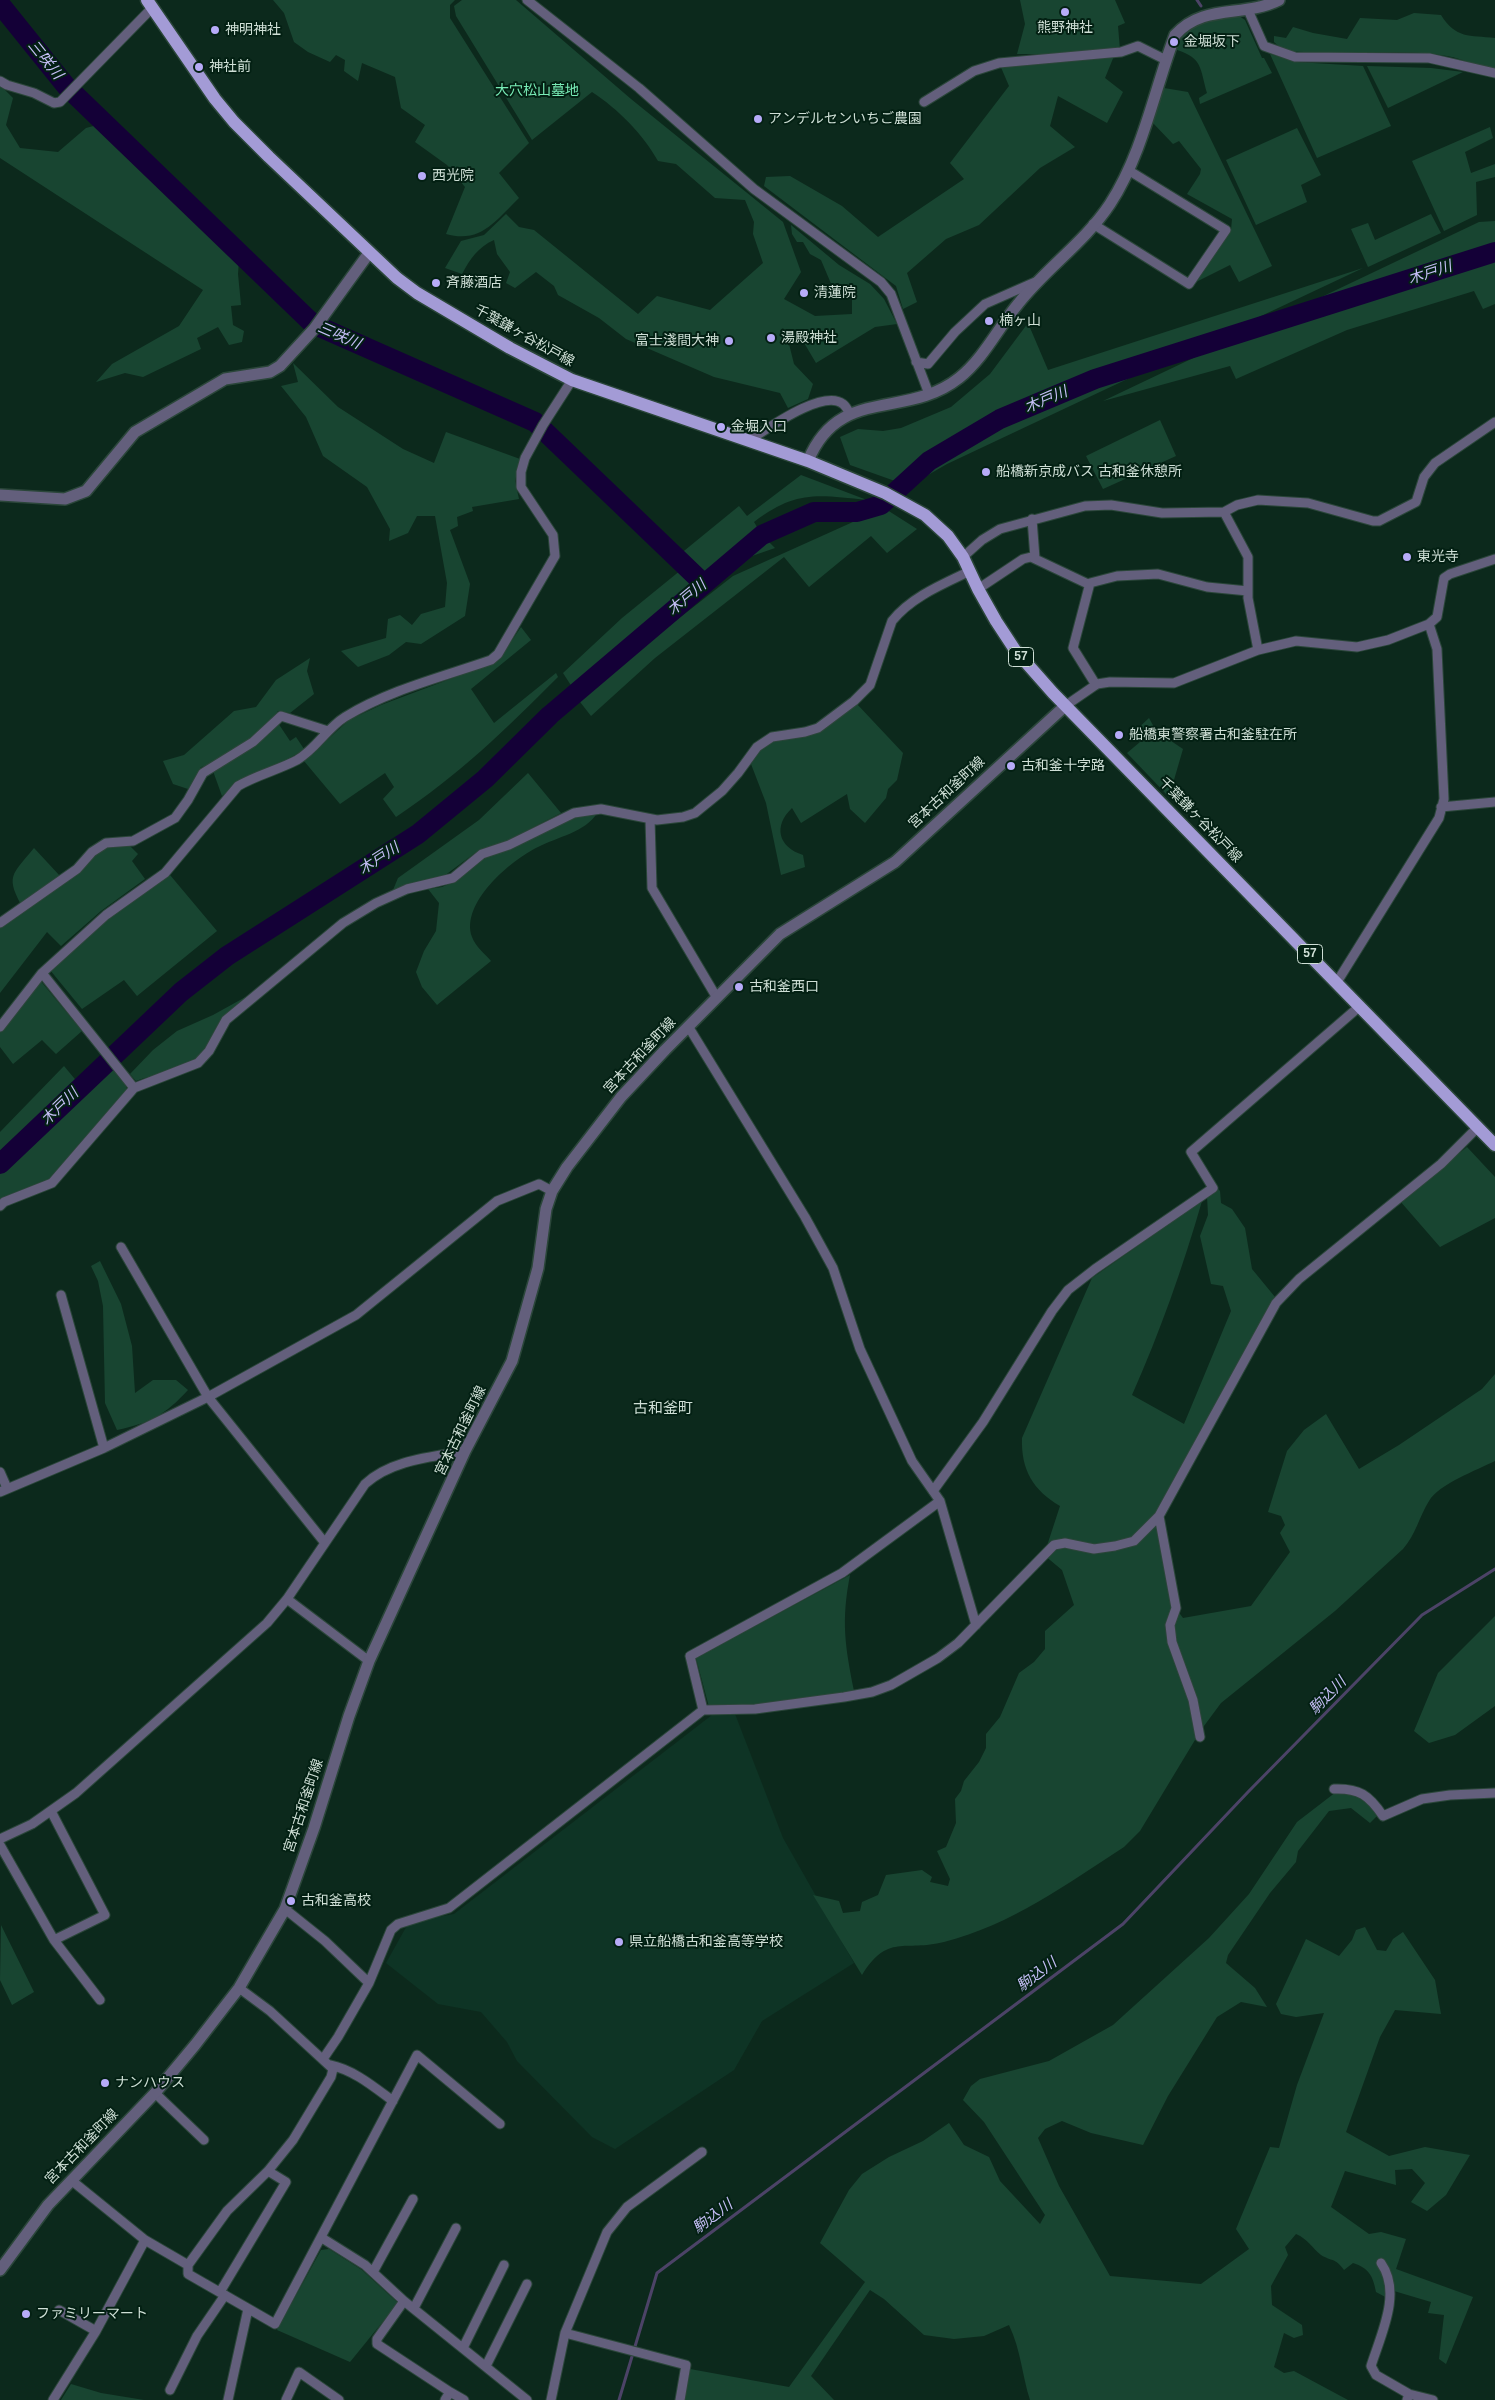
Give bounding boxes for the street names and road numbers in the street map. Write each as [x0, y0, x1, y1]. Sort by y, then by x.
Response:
street label: 千葉鎌ヶ谷松戸線 [471, 302, 577, 370]
road number: 57 [1008, 648, 1034, 666]
street label: 宮本古和釜町線 [905, 753, 989, 833]
street label: 千葉鎌ヶ谷松戸線 [1155, 774, 1245, 866]
road number: 57 [1298, 944, 1322, 964]
street label: 宮本古和釜町線 [600, 1014, 680, 1098]
street label: 宮本古和釜町線 [432, 1383, 490, 1479]
street label: 宮本古和釜町線 [281, 1757, 327, 1855]
street label: 宮本古和釜町線 [42, 2106, 122, 2188]

